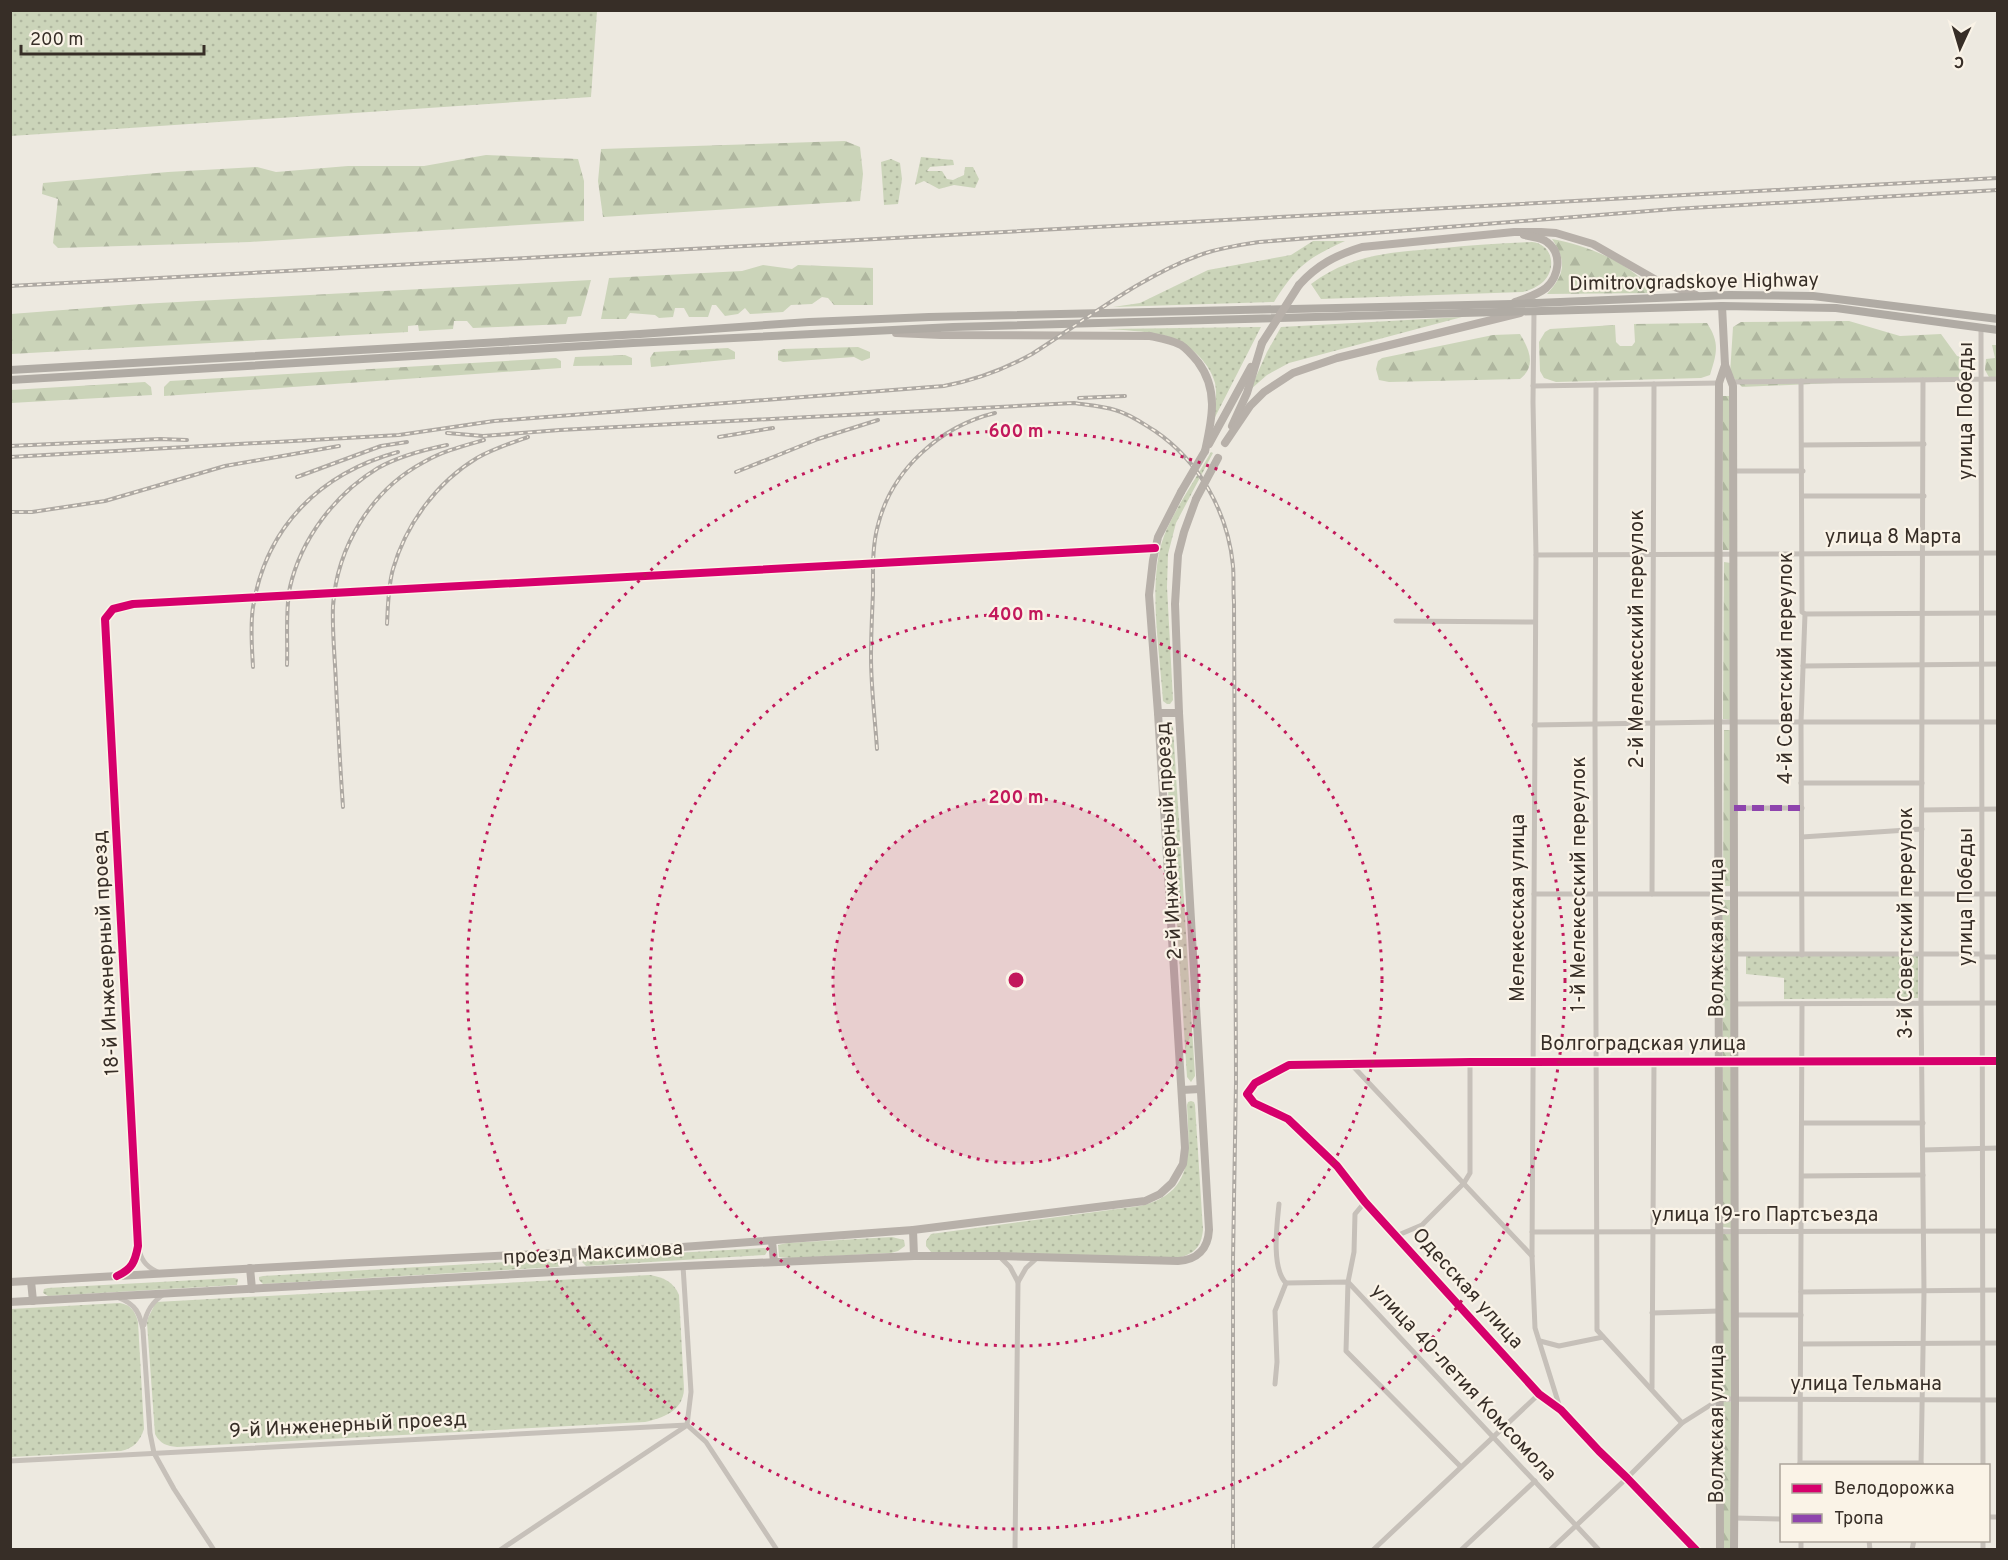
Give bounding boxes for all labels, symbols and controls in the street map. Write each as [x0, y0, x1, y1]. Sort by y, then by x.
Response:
scale bar [21, 18, 204, 56]
north arrow [1930, 18, 1990, 78]
text: 200 m [30, 29, 83, 52]
text: С [1953, 51, 1965, 71]
street label: Dimitrovgradskoye Highway [1569, 268, 1819, 298]
street label: улица Победы [1954, 342, 1980, 480]
text: 600 m [988, 421, 1044, 444]
street label: 2-й Мелекесский переулок [1625, 509, 1651, 769]
street label: улица 8 Марта [1825, 525, 1961, 551]
street label: 4-й Советский переулок [1774, 552, 1800, 784]
text: 400 m [988, 604, 1044, 627]
street label: 2-й Инженерный проезд [1151, 721, 1189, 961]
street label: 1-й Мелекесский переулок [1567, 756, 1593, 1012]
text: 200 m [988, 787, 1044, 810]
street label: 3-й Советский переулок [1894, 807, 1920, 1039]
street label: Мелекесская улица [1506, 814, 1532, 1002]
street label: улица Победы [1954, 828, 1980, 966]
street label: 18-й Инженерный проезд [88, 830, 126, 1076]
street label: Волжская улица [1705, 858, 1731, 1018]
centre of rings [1006, 970, 1026, 990]
street label: Волгоградская улица [1540, 1032, 1746, 1058]
street label: улица 19-го Партсъезда [1652, 1203, 1878, 1229]
street label: Одесская улица [1406, 1223, 1528, 1355]
street label: проезд Максимова [502, 1236, 684, 1272]
street label: улица 40-летия Комсомола [1364, 1279, 1562, 1487]
street label: Волжская улица [1705, 1344, 1731, 1504]
street label: улица Тельмана [1790, 1372, 1942, 1398]
street label: 9-й Инженерный проезд [229, 1407, 467, 1445]
legend [1780, 1464, 1990, 1542]
text: Велодорожка [1834, 1478, 1954, 1501]
text: Тропа [1834, 1508, 1883, 1531]

